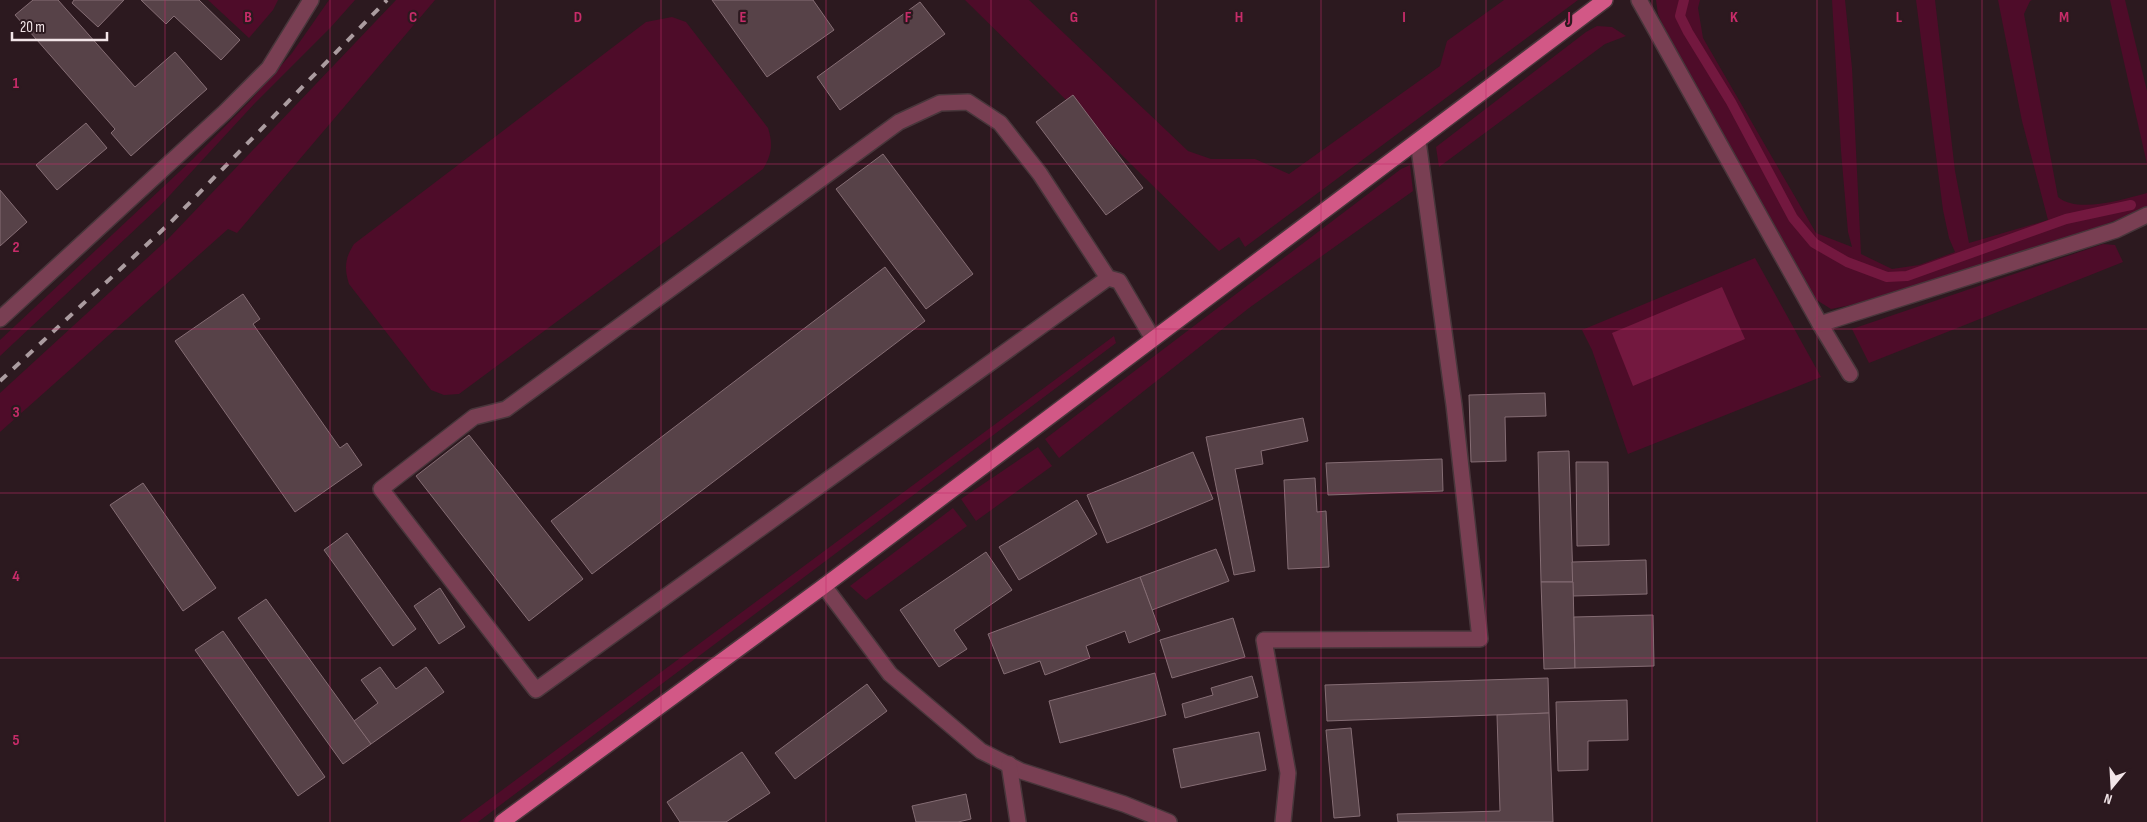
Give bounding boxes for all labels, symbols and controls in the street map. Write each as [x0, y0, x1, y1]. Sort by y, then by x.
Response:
text: B [244, 8, 252, 27]
text: C [409, 8, 417, 27]
text: D [574, 8, 582, 27]
text: E [740, 8, 747, 27]
text: F [905, 8, 912, 27]
text: G [1070, 8, 1078, 27]
text: H [1235, 8, 1243, 27]
text: I [1402, 8, 1406, 27]
text: J [1566, 8, 1571, 27]
text: K [1730, 8, 1738, 27]
text: L [1896, 8, 1903, 27]
text: M [2059, 8, 2069, 27]
scale bar [12, 10, 108, 42]
text: 20 m [20, 18, 45, 37]
text: 1 [13, 74, 20, 93]
text: 2 [12, 238, 20, 257]
text: 3 [12, 403, 20, 422]
text: 4 [12, 567, 20, 586]
text: 5 [12, 731, 20, 750]
north arrow [2087, 762, 2137, 812]
text: N [2102, 790, 2114, 808]

